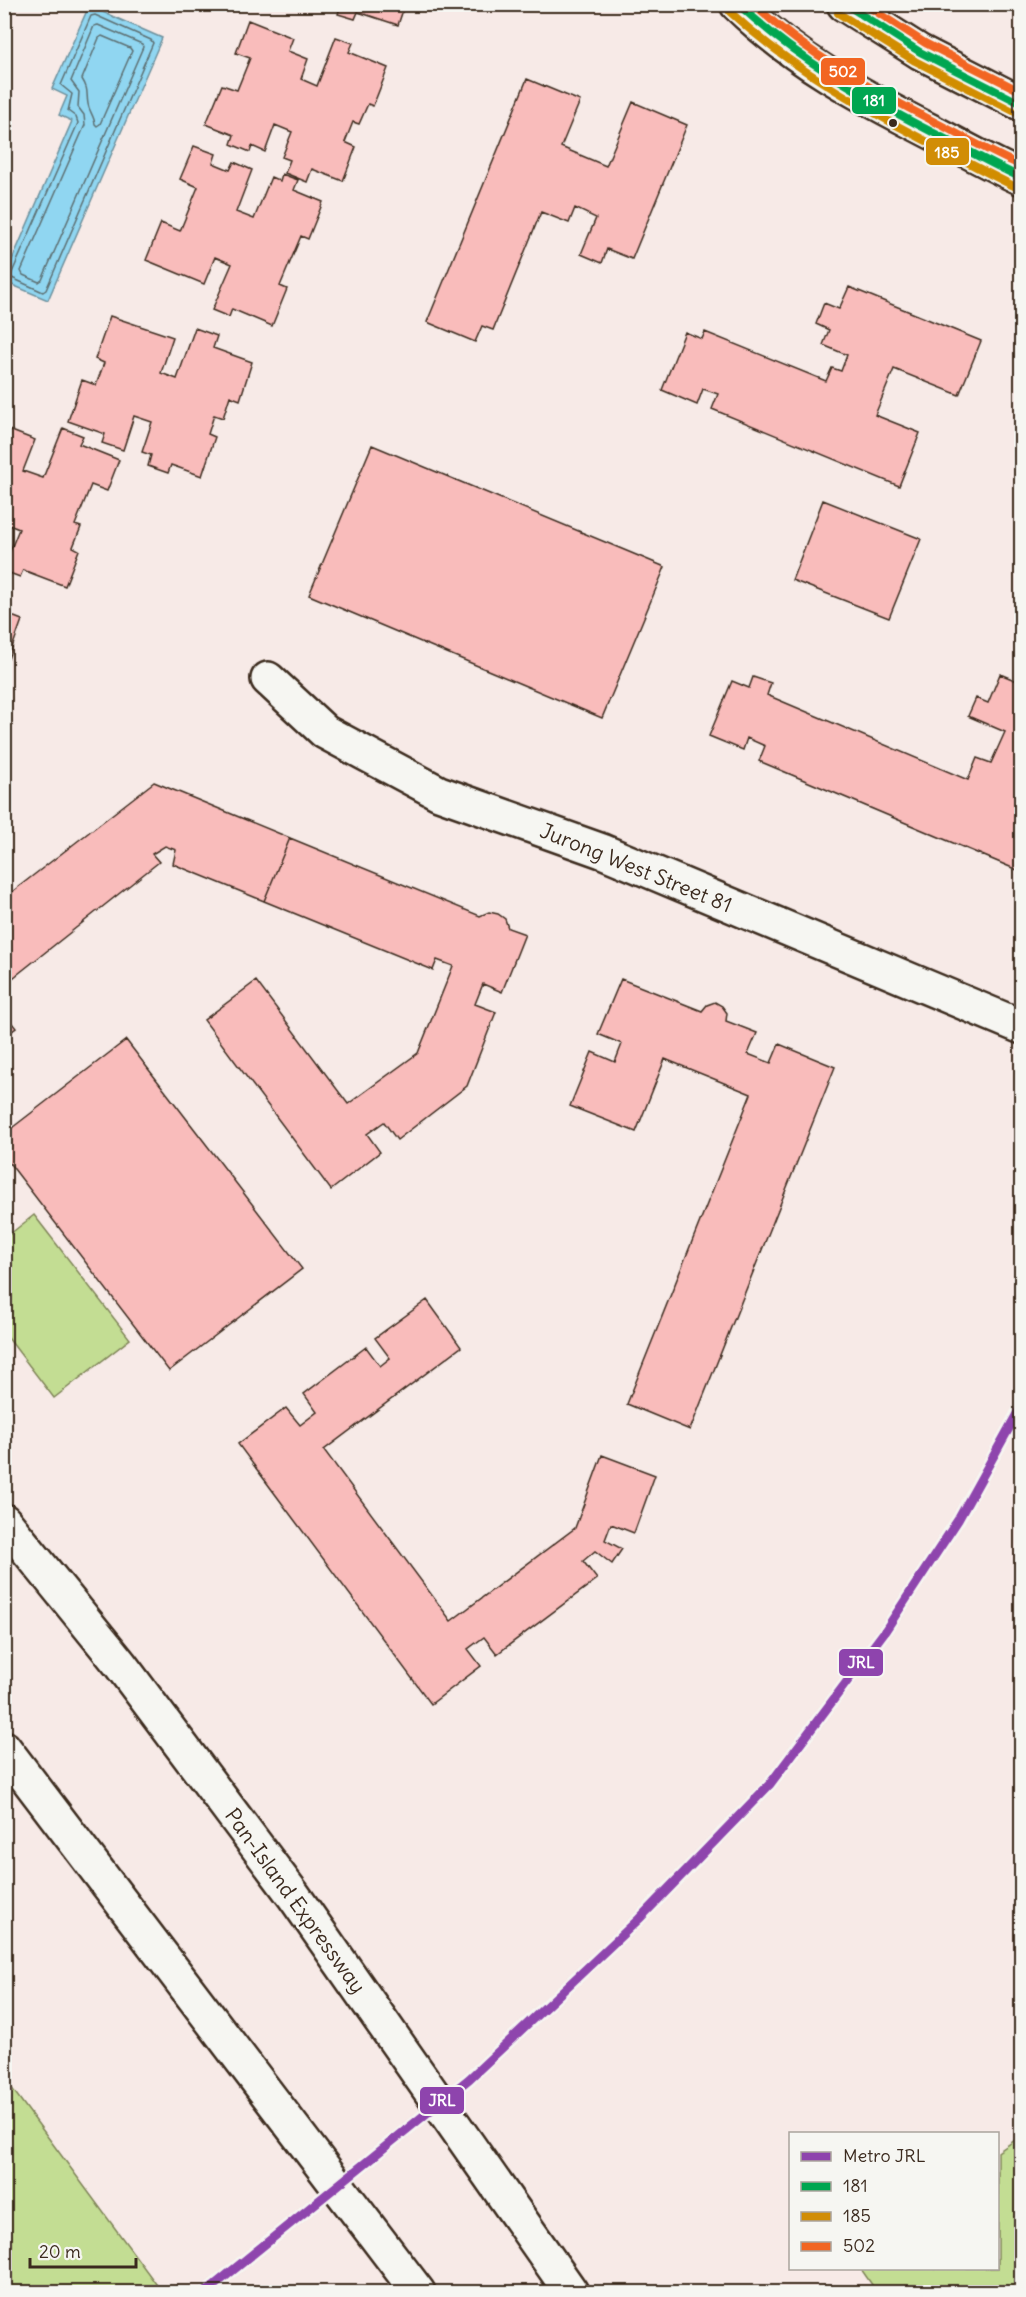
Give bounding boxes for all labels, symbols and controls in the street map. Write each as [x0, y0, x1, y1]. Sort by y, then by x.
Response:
line badge: 502 [820, 57, 866, 86]
text: 502 [829, 61, 857, 81]
line badge: 181 [851, 86, 897, 115]
text: 181 [863, 90, 885, 110]
unlabelled marker [887, 117, 899, 129]
line badge: 185 [925, 137, 970, 166]
text: 185 [935, 142, 959, 162]
street label: Jurong West Street 81 [536, 817, 736, 918]
line badge: JRL [838, 1648, 884, 1677]
text: JRL [847, 1652, 875, 1672]
street label: Pan-Island Expressway [219, 1803, 372, 1999]
line badge: JRL [419, 2086, 465, 2115]
text: JRL [428, 2090, 456, 2110]
legend [789, 2132, 999, 2270]
text: Metro JRL [843, 2144, 926, 2167]
text: 181 [843, 2174, 868, 2197]
text: 185 [843, 2204, 871, 2227]
scale bar [30, 2231, 136, 2269]
text: 502 [843, 2234, 875, 2257]
text: 20 m [39, 2240, 81, 2263]

